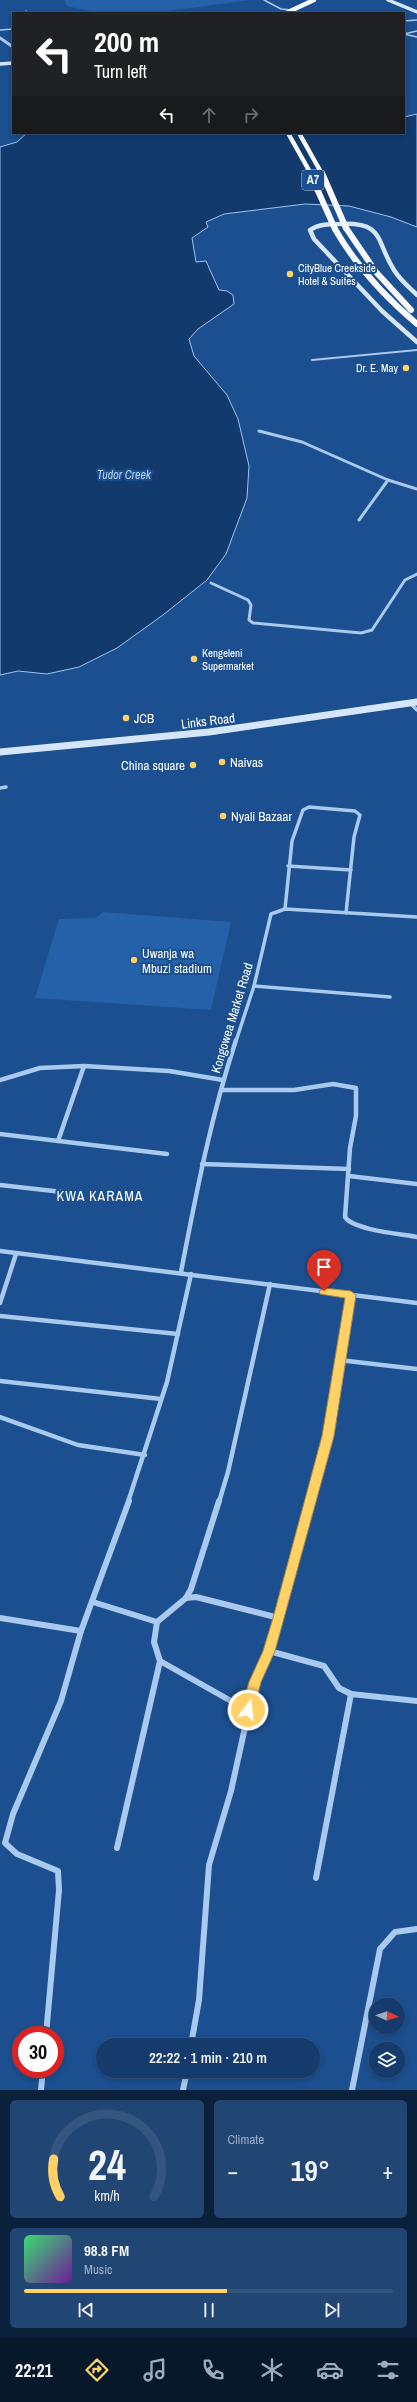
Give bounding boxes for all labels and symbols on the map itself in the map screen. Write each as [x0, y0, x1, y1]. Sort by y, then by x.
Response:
road number: A7 [302, 170, 324, 190]
place label: CityBlue Creekside Hotel & Suites [298, 261, 376, 288]
marker: CityBlue Creekside Hotel & Suites [285, 269, 295, 279]
place label: Dr. E. May [356, 361, 398, 375]
marker: Dr. E. May [401, 363, 411, 373]
water label: Tudor Creek [97, 467, 152, 483]
place label: Kengeleni Supermarket [202, 646, 254, 673]
marker: Kengeleni Supermarket [189, 654, 199, 664]
street label: Links Road [180, 709, 236, 733]
place label: JCB [134, 710, 154, 727]
marker: JCB [121, 713, 131, 723]
place label: Naivas [230, 754, 263, 771]
place label: China square [121, 757, 185, 774]
marker: Naivas [217, 757, 227, 767]
marker: China square [188, 760, 198, 770]
place label: Nyali Bazaar [231, 808, 292, 825]
marker: Nyali Bazaar [218, 811, 228, 821]
place label: Uwanja wa Mbuzi stadium [142, 945, 212, 977]
marker: Uwanja wa Mbuzi stadium [129, 955, 139, 965]
street label: Kongowea Market Road [207, 961, 257, 1075]
district label: KWA KARAMA [57, 1187, 143, 1205]
pin [307, 1250, 341, 1291]
position arrow [227, 1689, 269, 1731]
north arrow [369, 1998, 405, 2034]
speed limit sign: 30 [12, 2026, 64, 2078]

